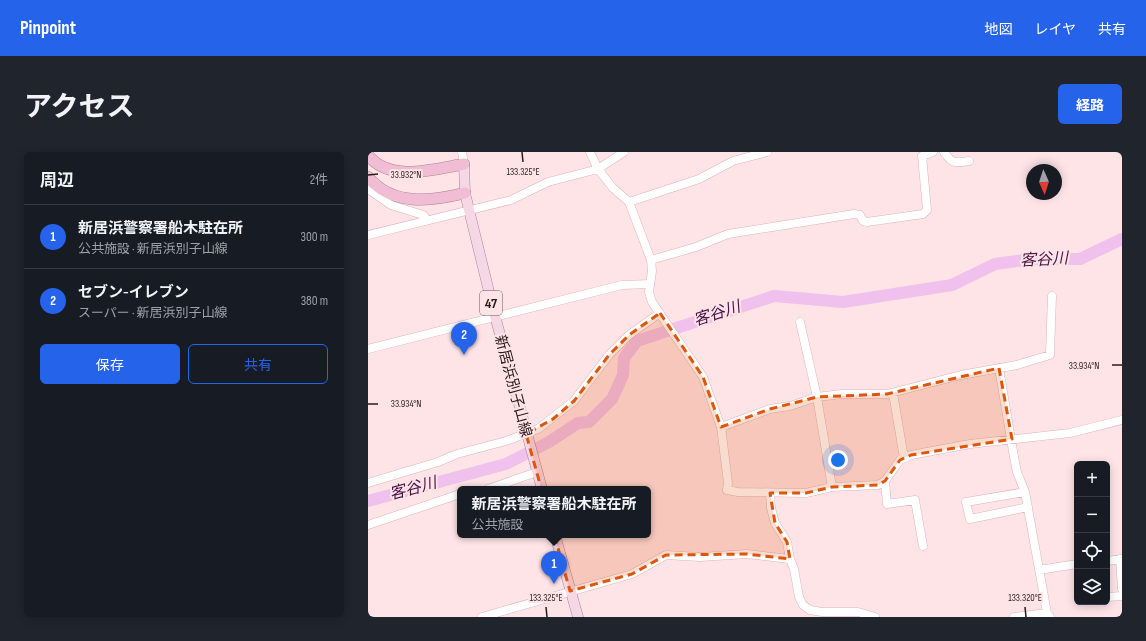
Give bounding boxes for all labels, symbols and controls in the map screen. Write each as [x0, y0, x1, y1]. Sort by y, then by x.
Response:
text: Pinpoint [20, 17, 76, 40]
text: 地図 [984, 21, 1012, 38]
text: レイヤ [1034, 21, 1076, 38]
text: 共有 [1098, 21, 1126, 38]
button: 経路 [1058, 84, 1122, 124]
text: アクセス [24, 91, 135, 124]
north arrow [1026, 164, 1062, 200]
text: 133.325°E [506, 166, 540, 178]
text: 33.932°N [391, 169, 421, 181]
text: 周辺 [40, 171, 74, 191]
text: 2件 [310, 172, 328, 188]
text: 新居浜警察署船木駐在所 [78, 219, 243, 238]
text: 1 [50, 229, 56, 245]
text: 300 m [301, 229, 328, 245]
text: 公共施設 · 新居浜別子山線 [78, 241, 228, 257]
water label: 客谷川 [1020, 249, 1070, 271]
text: セブン-イレブン [78, 283, 189, 302]
road number: 47 [480, 291, 502, 315]
text: 2 [50, 293, 56, 309]
text: 380 m [301, 293, 328, 309]
water label: 客谷川 [691, 297, 745, 330]
text: スーパー · 新居浜別子山線 [78, 305, 228, 321]
pin: 2 [451, 322, 477, 355]
street label: 新居浜別子山線 [490, 333, 536, 439]
button: 保存 [40, 344, 180, 384]
button: 共有 [188, 344, 328, 384]
text: 33.934°N [1069, 360, 1099, 372]
text: 33.934°N [391, 398, 421, 410]
your location [828, 450, 848, 470]
map controls [1074, 461, 1110, 605]
button: + [1074, 461, 1110, 497]
water label: 客谷川 [387, 473, 441, 504]
popup [457, 486, 651, 538]
text: 新居浜警察署船木駐在所 [471, 495, 637, 514]
button: − [1074, 497, 1110, 533]
text: 公共施設 [471, 517, 524, 533]
button: locate [1074, 533, 1110, 569]
pin: 1 [541, 551, 567, 584]
button: layers [1074, 569, 1110, 605]
text: 133.325°E [529, 592, 563, 604]
text: 133.320°E [1008, 592, 1042, 604]

